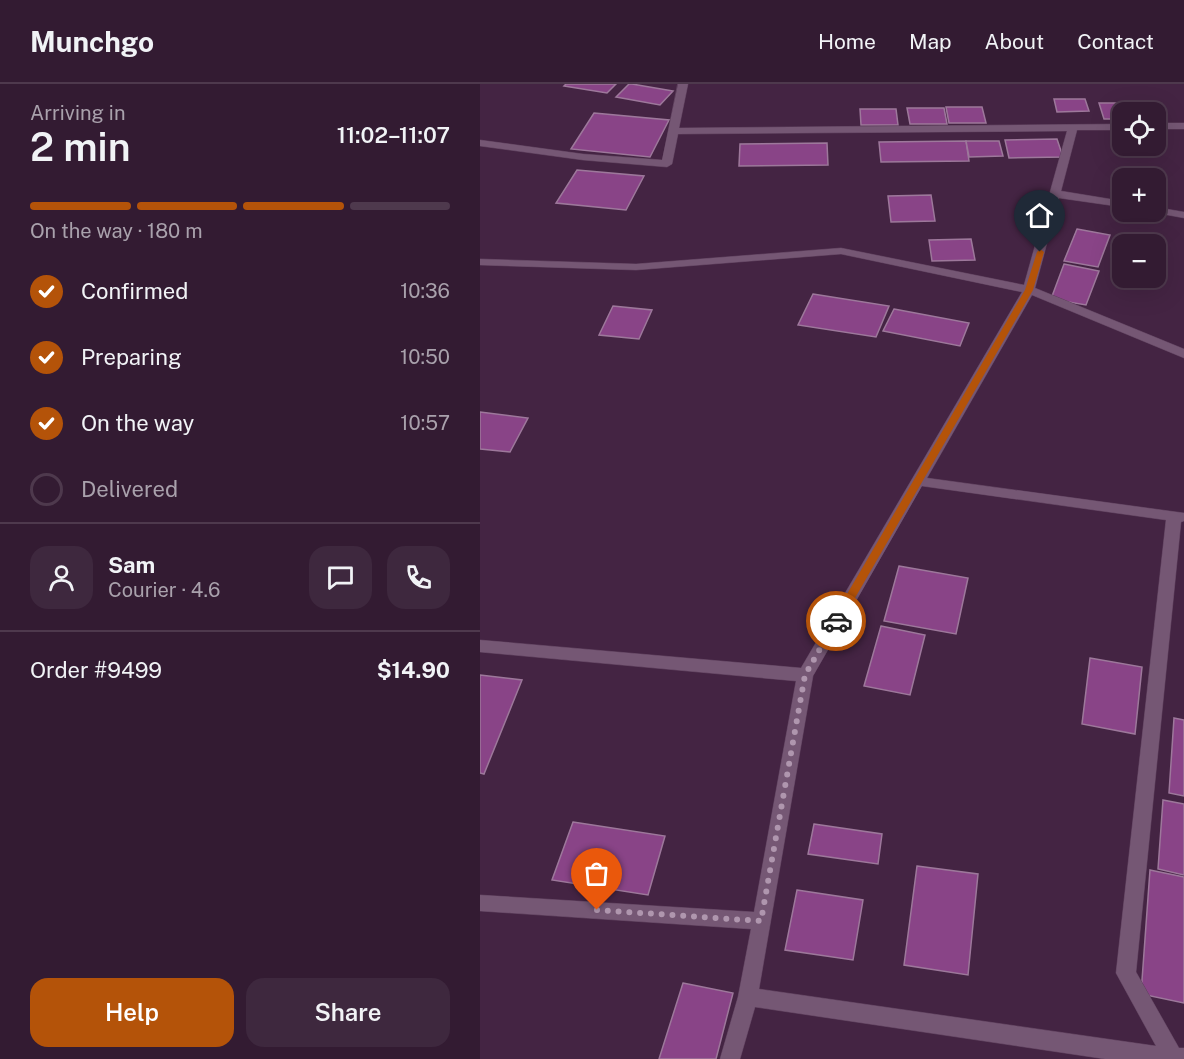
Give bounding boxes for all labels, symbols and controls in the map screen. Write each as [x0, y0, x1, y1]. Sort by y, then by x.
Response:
text: Munchgo [30, 25, 154, 58]
text: Home [818, 29, 876, 54]
text: Map [909, 29, 952, 54]
text: About [985, 29, 1044, 54]
text: Contact [1077, 29, 1154, 54]
text: Arriving in [30, 101, 125, 125]
map controls [1112, 102, 1166, 288]
button: locate [1112, 102, 1166, 156]
text: 11:02–11:07 [337, 122, 450, 148]
text: 2 min [30, 124, 131, 170]
button: + [1112, 168, 1166, 222]
pin [1014, 190, 1065, 252]
icon: home [1023, 199, 1056, 232]
text: On the way · 180 m [30, 219, 202, 243]
button: − [1112, 234, 1166, 288]
icon: check [30, 275, 63, 308]
text: Confirmed [81, 278, 188, 304]
text: 10:36 [400, 279, 450, 303]
icon: check [30, 341, 63, 374]
text: Preparing [81, 344, 182, 370]
text: 10:50 [400, 345, 450, 369]
icon: check [30, 407, 63, 440]
text: On the way [81, 410, 194, 436]
text: 10:57 [400, 411, 450, 435]
text: Delivered [81, 476, 178, 502]
button: person [30, 546, 93, 609]
button: chat [309, 546, 372, 609]
button: phone [387, 546, 450, 609]
text: Sam [108, 552, 155, 578]
text: Courier · 4.6 [108, 578, 220, 602]
courier [806, 591, 866, 651]
icon: car [820, 605, 853, 638]
text: Order #9499 [30, 657, 162, 683]
text: $14.90 [377, 657, 450, 683]
pin [571, 848, 622, 910]
icon: bag [580, 857, 613, 890]
button: Help [30, 978, 234, 1047]
button: Share [246, 978, 450, 1047]

